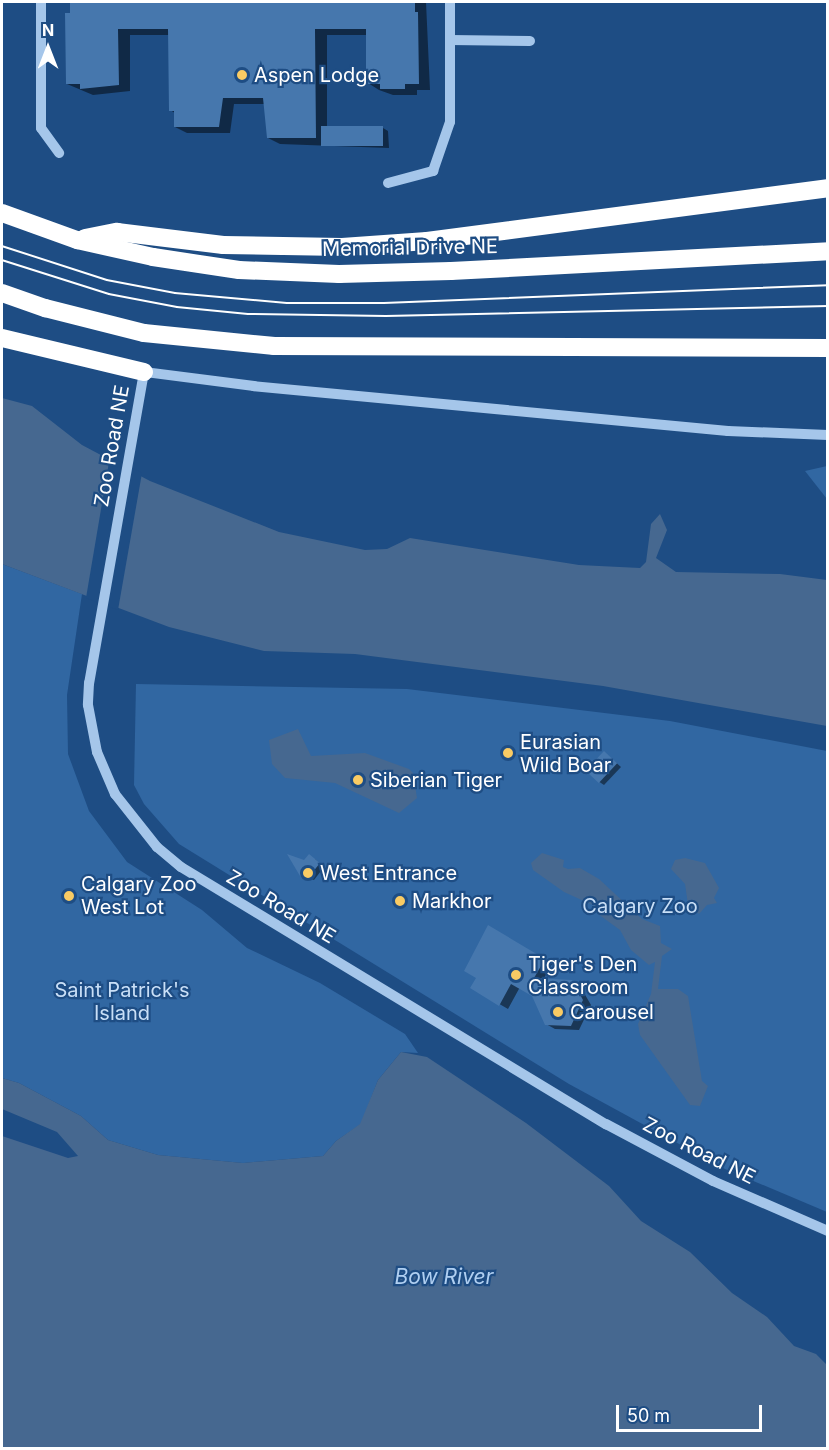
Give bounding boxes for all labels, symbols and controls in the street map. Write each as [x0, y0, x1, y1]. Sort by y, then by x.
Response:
north arrow [18, 18, 78, 78]
text: N [42, 20, 54, 40]
place label: Aspen Lodge [254, 63, 379, 87]
marker: Aspen Lodge [235, 68, 249, 82]
street label: Memorial Drive NE [322, 234, 498, 262]
street label: Zoo Road NE [89, 383, 135, 509]
place label: Eurasian Wild Boar [520, 730, 611, 777]
marker: Eurasian Wild Boar [501, 746, 515, 760]
place label: Siberian Tiger [370, 768, 502, 792]
marker: Siberian Tiger [351, 773, 365, 787]
place label: West Entrance [320, 861, 457, 885]
street label: Zoo Road NE [222, 865, 340, 949]
marker: West Entrance [301, 866, 315, 880]
place label: Calgary Zoo West Lot [81, 873, 196, 920]
marker: Calgary Zoo West Lot [62, 889, 76, 903]
place label: Markhor [412, 889, 491, 913]
marker: Markhor [393, 894, 407, 908]
park label: Calgary Zoo [582, 894, 698, 918]
place label: Tiger's Den Classroom [528, 952, 637, 999]
marker: Tiger's Den Classroom [509, 968, 523, 982]
park label: Saint Patrick's Island [54, 979, 190, 1026]
place label: Carousel [570, 1000, 654, 1024]
marker: Carousel [551, 1005, 565, 1019]
street label: Zoo Road NE [639, 1112, 759, 1190]
water label: Bow River [394, 1264, 494, 1290]
scale bar [619, 1393, 764, 1431]
text: 50 m [627, 1405, 670, 1426]

